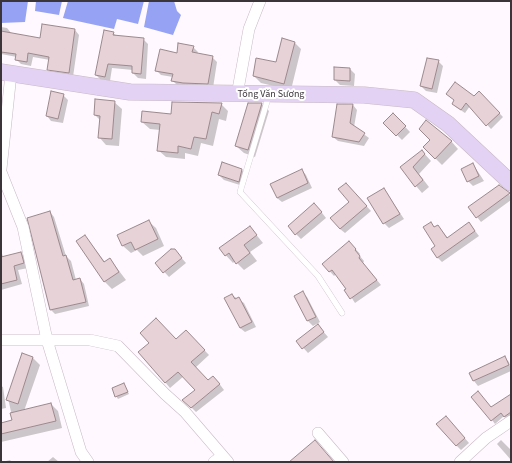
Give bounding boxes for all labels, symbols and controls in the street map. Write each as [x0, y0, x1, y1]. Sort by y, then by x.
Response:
street label: Tống Văn Sương [238, 89, 304, 101]

